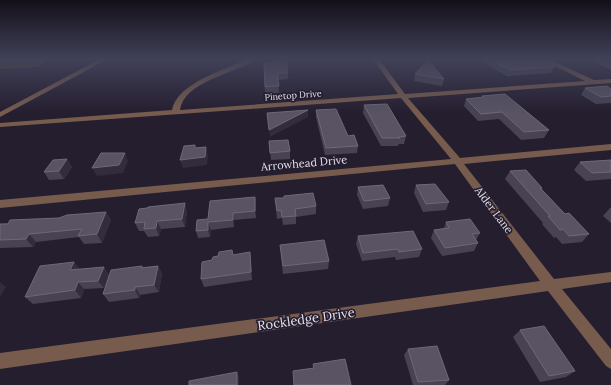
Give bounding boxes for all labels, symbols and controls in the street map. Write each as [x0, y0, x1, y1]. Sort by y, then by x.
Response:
street label: Pinetop Drive [264, 88, 322, 102]
street label: Arrowhead Drive [259, 152, 348, 174]
street label: Alder Lane [471, 183, 516, 236]
street label: Rockledge Drive [256, 304, 356, 334]

